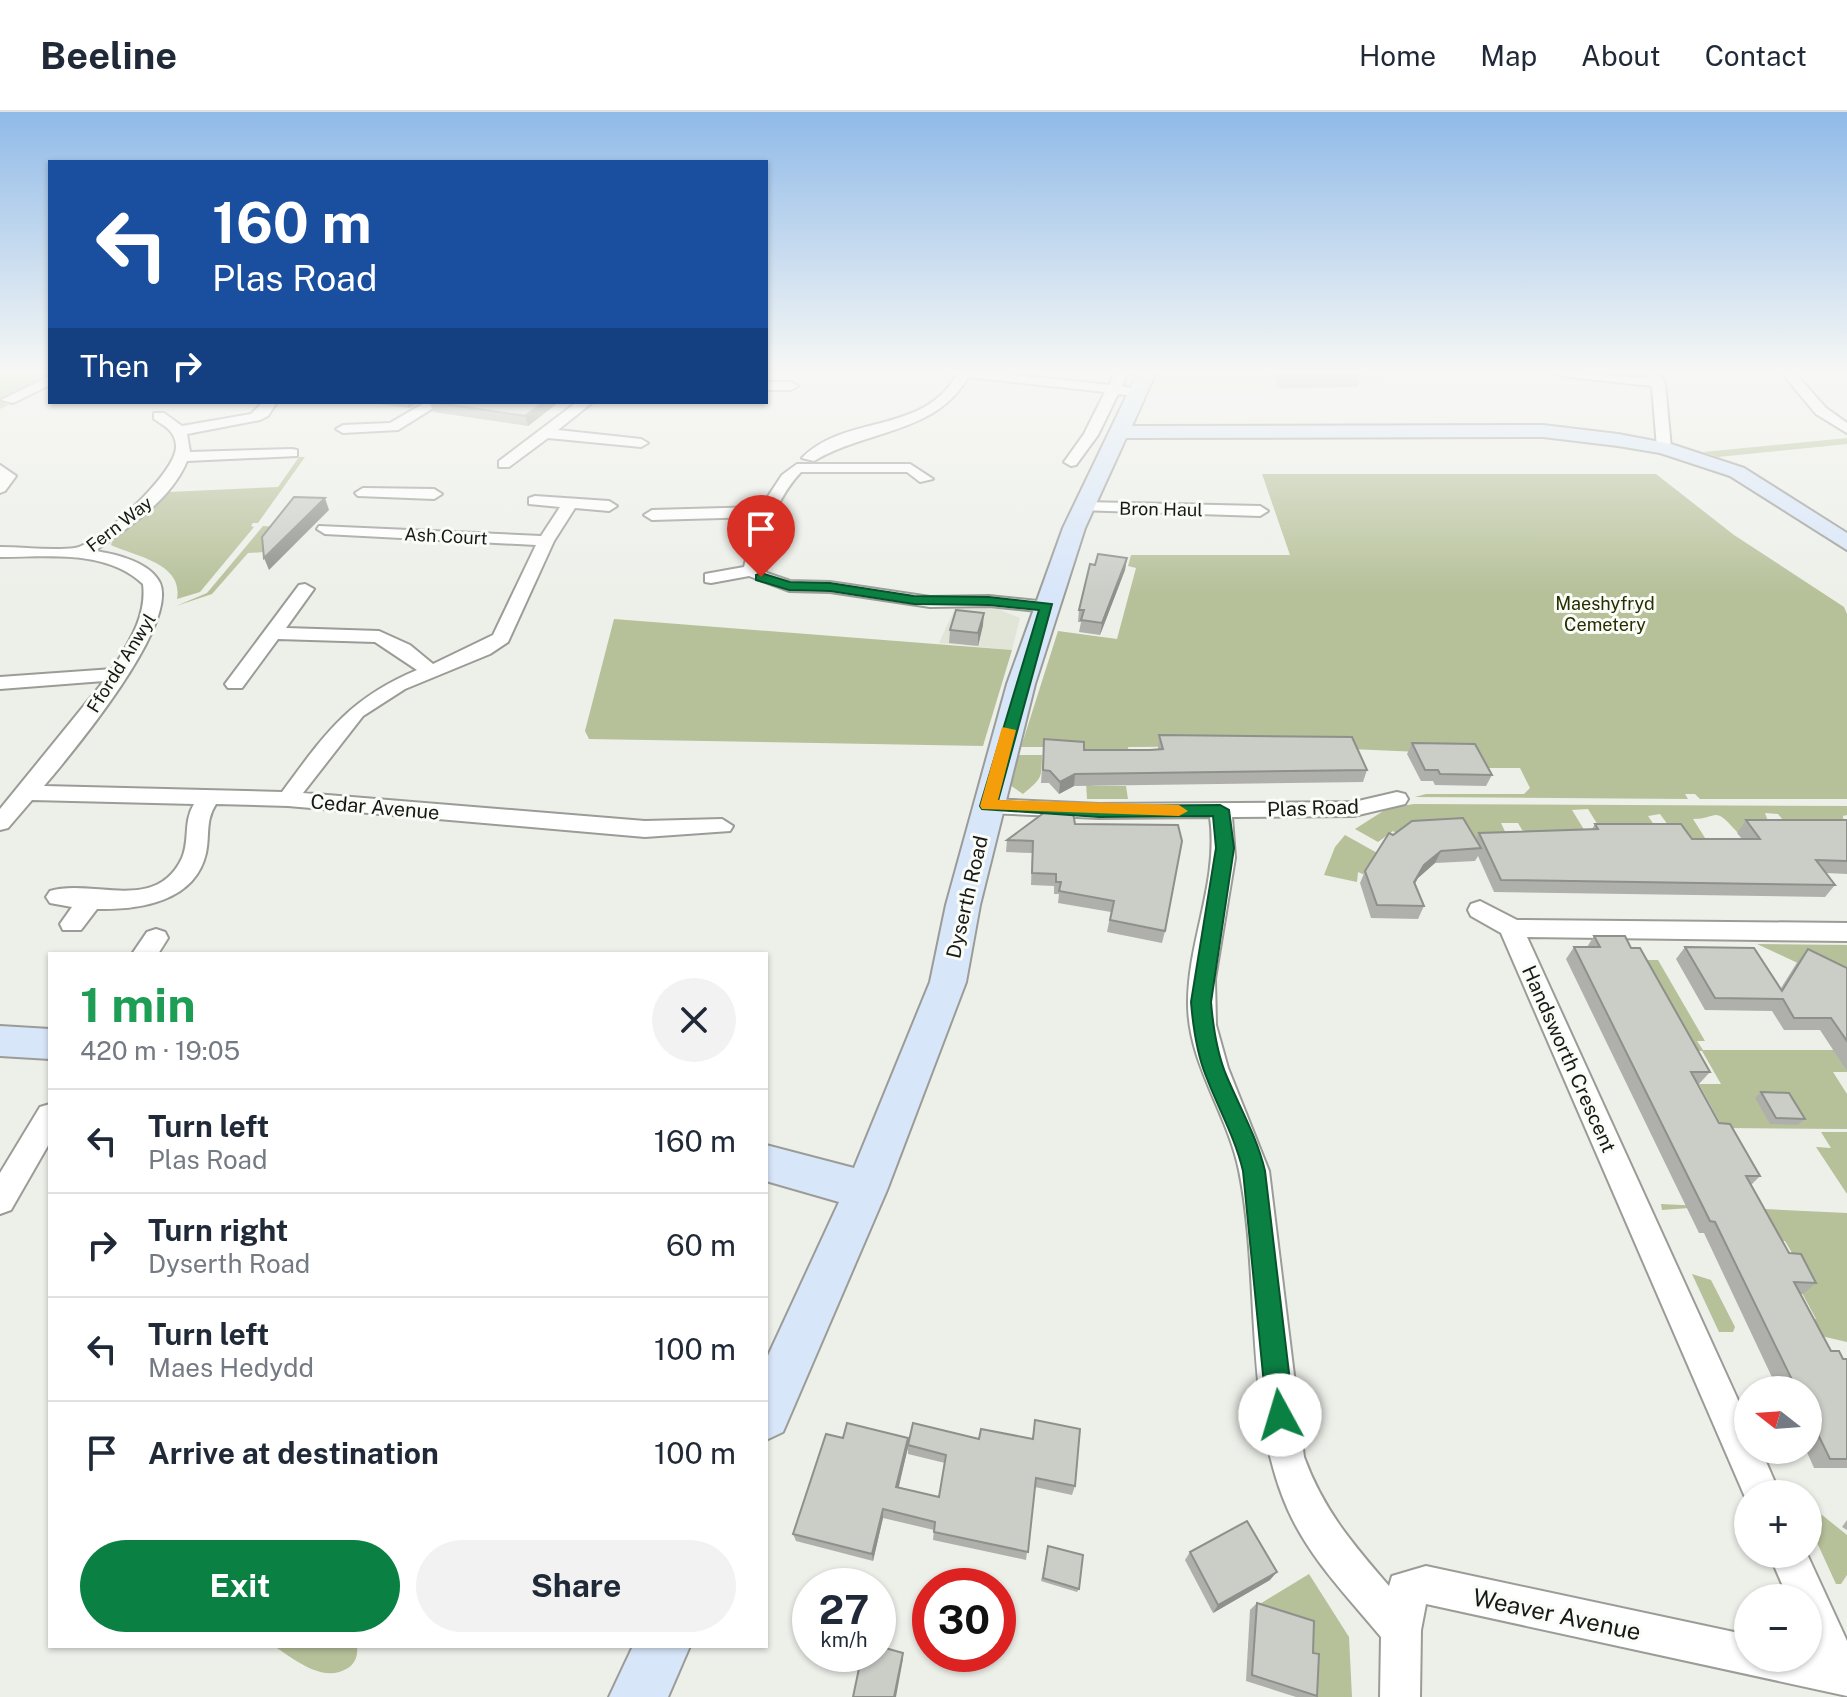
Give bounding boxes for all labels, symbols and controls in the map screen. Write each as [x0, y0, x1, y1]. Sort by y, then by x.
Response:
text: Beeline [40, 33, 177, 78]
text: Home [1359, 39, 1436, 72]
text: Map [1480, 39, 1537, 72]
text: About [1581, 39, 1661, 72]
text: Contact [1705, 39, 1807, 72]
text: 160 m [212, 190, 372, 256]
icon: left [80, 192, 184, 296]
text: Plas Road [212, 257, 377, 299]
icon: right [165, 344, 209, 388]
text: Then [80, 348, 149, 384]
street label: Fern Way [82, 492, 156, 556]
pin [727, 495, 795, 577]
street label: Bron Haul [1119, 498, 1203, 520]
icon: arrive [739, 507, 783, 551]
street label: Ash Court [404, 523, 488, 549]
park label: Maeshyfryd Cemetery [1555, 593, 1655, 635]
street label: Ffordd Anwyl [82, 610, 160, 716]
street label: Cedar Avenue [309, 789, 441, 825]
street label: Plas Road [1267, 794, 1359, 822]
street label: Dyserth Road [941, 833, 993, 961]
street label: Handsworth Crescent [1517, 962, 1621, 1156]
text: 1 min [80, 976, 196, 1033]
button: close [652, 978, 736, 1062]
text: 420 m · 19:05 [80, 1035, 240, 1066]
text: Turn left [148, 1108, 269, 1144]
icon: left [80, 1119, 124, 1163]
text: 160 m [654, 1123, 736, 1159]
text: Plas Road [148, 1144, 268, 1175]
text: Turn right [148, 1212, 288, 1248]
icon: right [80, 1223, 124, 1267]
text: 60 m [666, 1227, 736, 1263]
text: Dyserth Road [148, 1248, 310, 1279]
text: Turn left [148, 1316, 269, 1352]
icon: left [80, 1327, 124, 1371]
text: 100 m [654, 1331, 736, 1367]
text: Maes Hedydd [148, 1352, 314, 1383]
position arrow [1238, 1373, 1322, 1457]
north arrow [1734, 1376, 1822, 1464]
map controls [1734, 1376, 1822, 1672]
icon: arrive [80, 1431, 124, 1475]
text: Arrive at destination [148, 1435, 439, 1471]
text: 100 m [654, 1435, 736, 1471]
button: + [1734, 1480, 1822, 1568]
button: Exit [80, 1540, 400, 1632]
button: Share [416, 1540, 736, 1632]
speed limit sign: 30 [912, 1568, 1016, 1672]
street label: Weaver Avenue [1470, 1583, 1644, 1645]
button: − [1734, 1584, 1822, 1672]
text: 27 [819, 1586, 869, 1633]
text: km/h [820, 1628, 868, 1652]

